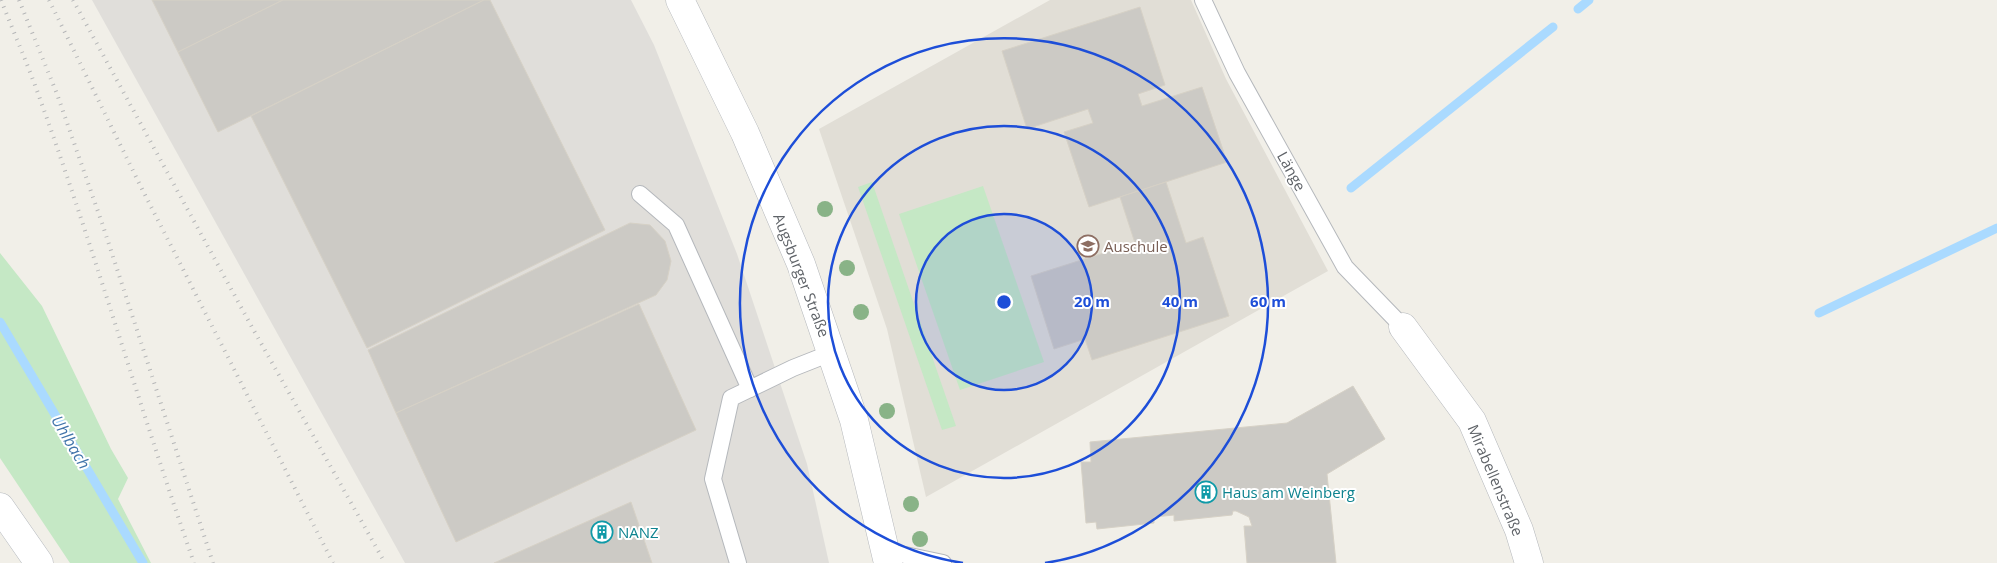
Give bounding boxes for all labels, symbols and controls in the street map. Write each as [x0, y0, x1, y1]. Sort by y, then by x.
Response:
street label: Länge [1273, 148, 1311, 194]
street label: Augsburger Straße [769, 210, 835, 340]
school or university icon: Auschule [1076, 234, 1100, 258]
place label: Auschule [1104, 236, 1168, 256]
text: 20 m [1074, 291, 1110, 311]
text: 40 m [1162, 291, 1198, 311]
text: 60 m [1250, 291, 1286, 311]
centre of rings [995, 293, 1013, 311]
water label: Uhlbach [46, 411, 96, 473]
street label: Mirabellenstraße [1463, 421, 1529, 539]
building icon: Haus am Weinberg [1194, 480, 1218, 504]
place label: Haus am Weinberg [1222, 482, 1355, 502]
building icon: NANZ [590, 520, 614, 544]
place label: NANZ [618, 522, 659, 542]

